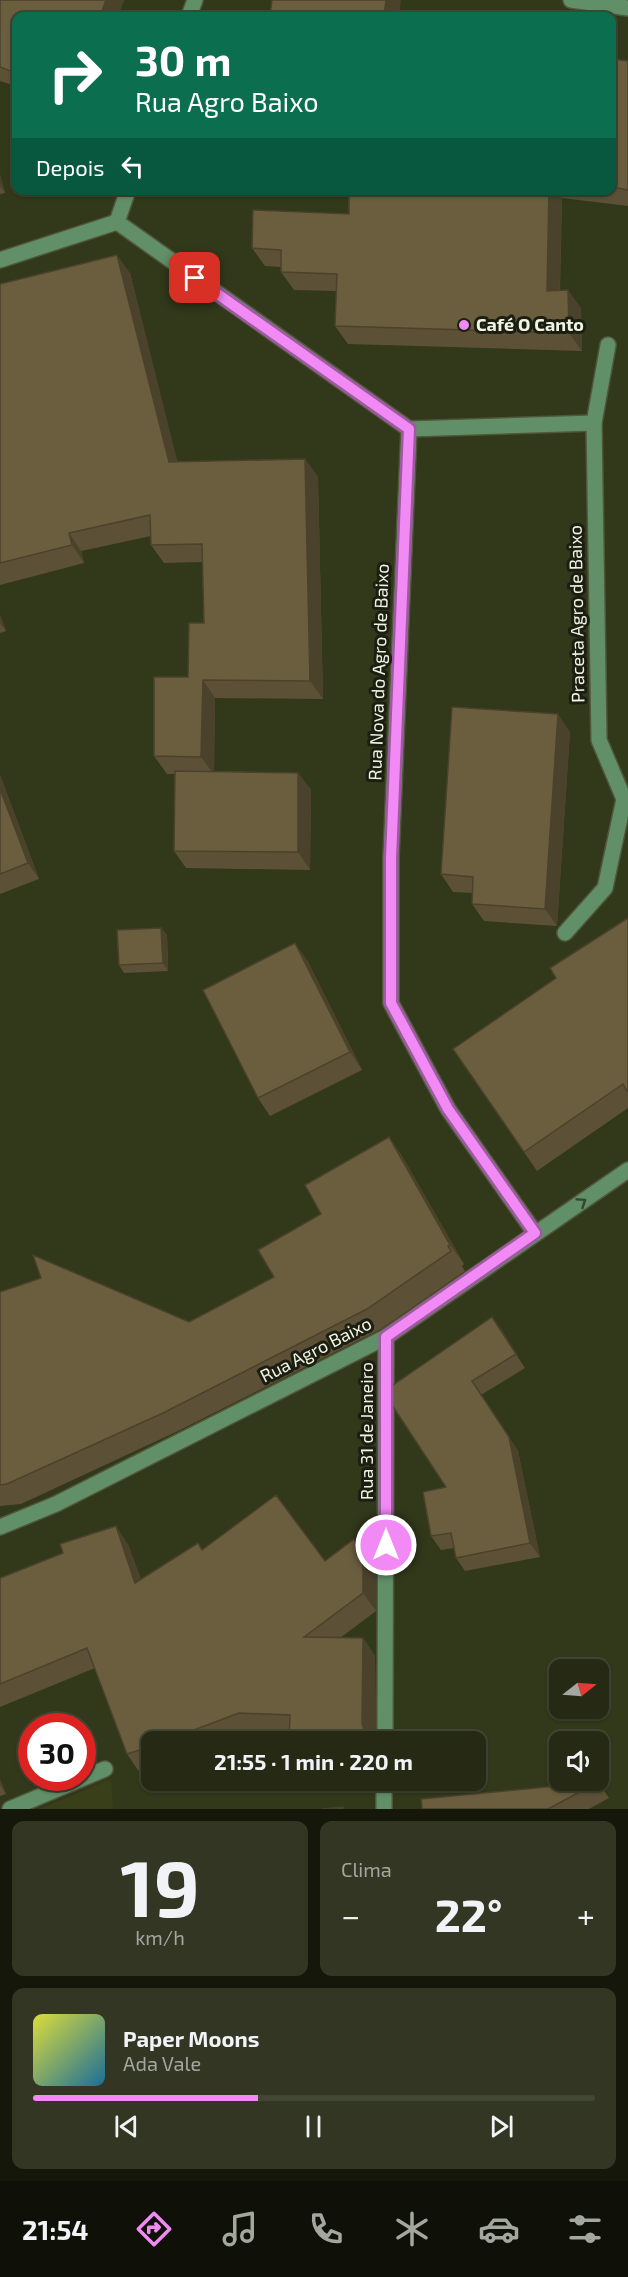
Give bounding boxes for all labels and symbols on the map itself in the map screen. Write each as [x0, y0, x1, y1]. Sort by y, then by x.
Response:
pin [169, 252, 220, 303]
place label: Café O Canto [476, 313, 584, 335]
marker: Café O Canto [457, 318, 471, 332]
street label: Praceta Agro de Baixo [563, 525, 589, 703]
street label: Rua Nova do Agro de Baixo [363, 563, 393, 781]
one-way arrow [575, 1198, 586, 1209]
street label: Rua Agro Baixo [256, 1312, 375, 1387]
street label: Rua 31 de Janeiro [355, 1362, 377, 1500]
position arrow [354, 1513, 418, 1577]
north arrow [549, 1659, 609, 1719]
speed limit sign: 30 [18, 1713, 96, 1791]

